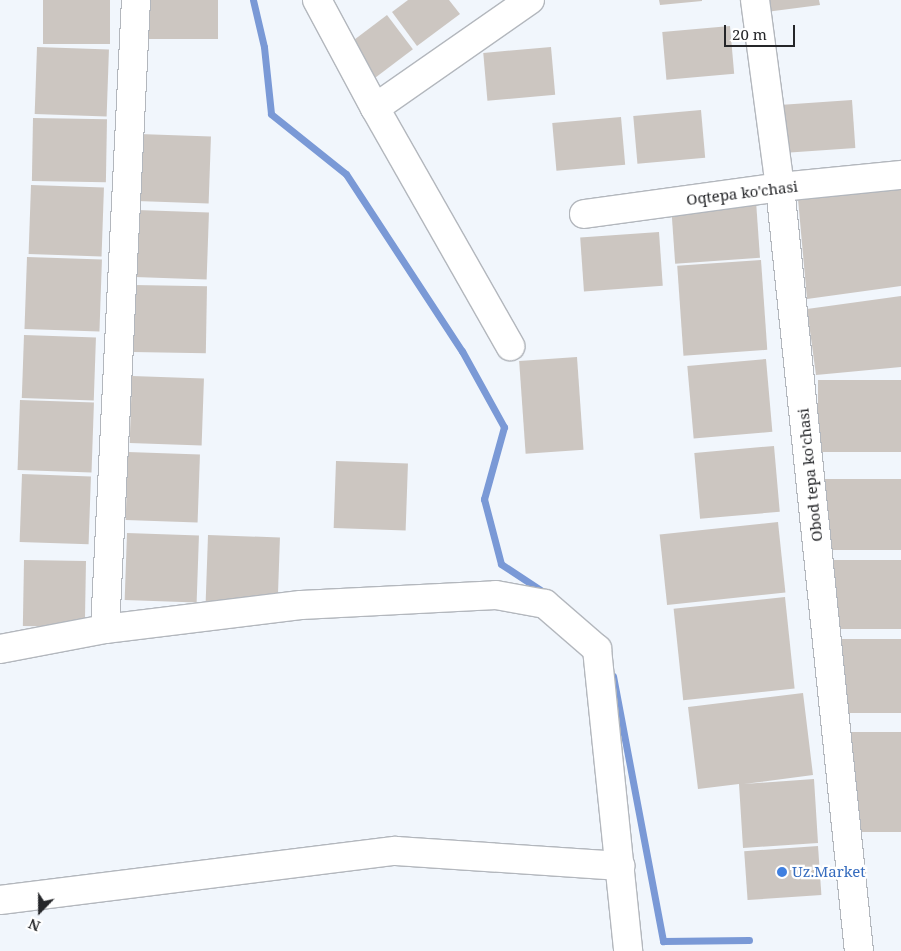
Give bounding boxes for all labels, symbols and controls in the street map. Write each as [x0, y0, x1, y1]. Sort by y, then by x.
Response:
scale bar [726, 15, 797, 47]
text: 20 m [732, 24, 767, 44]
street label: Oqtepa ko'chasi [685, 177, 799, 209]
street label: Obod tepa ko'chasi [794, 407, 826, 543]
place label: Uz.Market [792, 863, 866, 881]
marker: Uz.Market [776, 866, 788, 878]
north arrow [15, 886, 65, 936]
text: N [26, 914, 43, 936]

